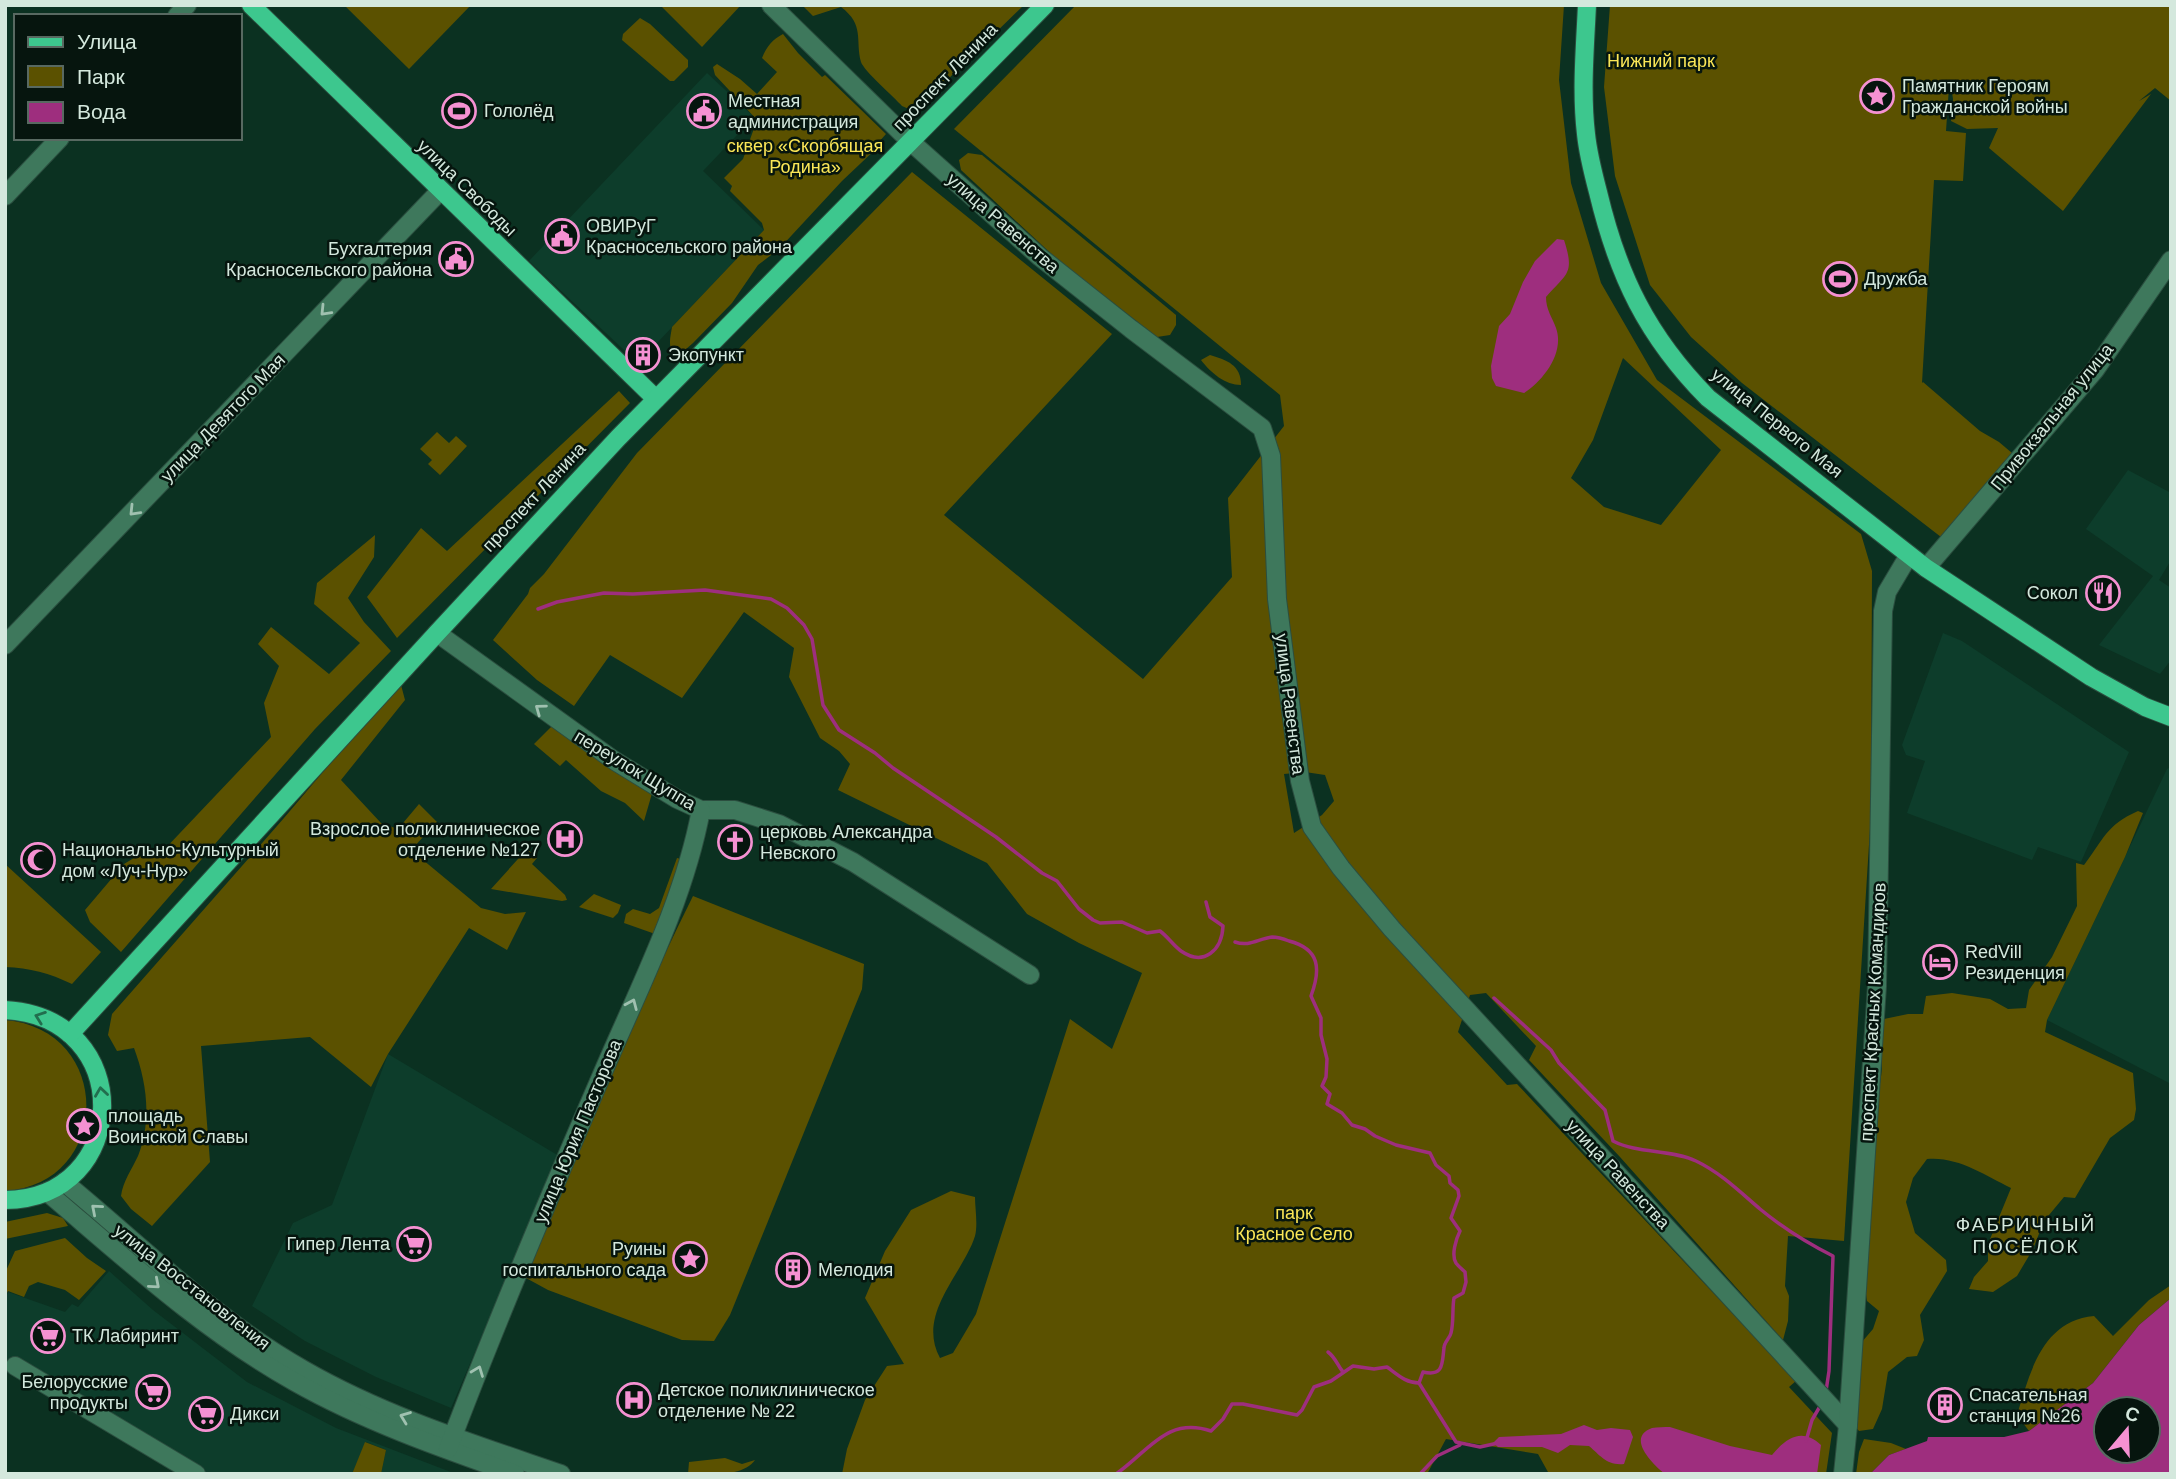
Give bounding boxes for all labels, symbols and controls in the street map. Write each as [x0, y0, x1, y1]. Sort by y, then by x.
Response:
legend [14, 14, 242, 140]
street label: проспект Ленина [889, 18, 1002, 135]
text: Улица [77, 30, 137, 53]
park label: Нижний парк [1607, 51, 1715, 71]
text: Парк [77, 65, 125, 88]
place label: Памятник Героям Гражданской войны [1902, 76, 2068, 117]
place icon: Памятник Героям Гражданской войны [1858, 77, 1896, 115]
place label: Местная администрация [728, 91, 858, 132]
sports icon: Гололёд [440, 92, 478, 130]
public building icon: Местная администрация [685, 92, 723, 130]
text: Вода [77, 100, 126, 123]
place label: Гололёд [484, 101, 554, 121]
street label: улица Свободы [413, 136, 521, 240]
park label: сквер «Скорбящая Родина» [727, 136, 883, 177]
street label: улица Равенства [943, 169, 1064, 278]
place label: ОВИРуГ Красносельского района [586, 216, 793, 257]
public building icon: ОВИРуГ Красносельского района [543, 217, 581, 255]
place label: Бухгалтерия Красносельского района [226, 239, 433, 280]
public building icon: Бухгалтерия Красносельского района [437, 240, 475, 278]
sports icon: Дружба [1821, 260, 1859, 298]
place label: Дружба [1864, 269, 1928, 289]
one-way arrow [321, 303, 334, 316]
building icon: Экопункт [624, 336, 662, 374]
street label: Привокзальная улица [1987, 339, 2118, 494]
place label: Экопункт [668, 345, 744, 365]
street label: улица Девятого Мая [157, 350, 289, 486]
street label: улица Первого Мая [1707, 364, 1847, 482]
street label: проспект Ленина [478, 438, 590, 556]
one-way arrow [129, 503, 142, 516]
restaurant icon: Сокол [2084, 574, 2122, 612]
place label: Сокол [2027, 583, 2078, 603]
street label: улица Равенства [1271, 632, 1309, 777]
one-way arrow [535, 705, 548, 717]
street label: переулок Щуппа [571, 726, 700, 814]
place label: Взрослое поликлиническое отделение №127 [310, 819, 540, 860]
hospital icon: Взрослое поликлиническое отделение №127 [546, 820, 584, 858]
place label: церковь Александра Невского [760, 822, 933, 863]
church icon: церковь Александра Невского [716, 823, 754, 861]
place label: Национально-Культурный дом «Луч-Нур» [62, 840, 279, 881]
mosque icon: Национально-Культурный дом «Луч-Нур» [19, 841, 57, 879]
street label: проспект Красных Командиров [1856, 882, 1890, 1142]
place label: RedVill Резиденция [1965, 942, 2065, 983]
hotel icon: RedVill Резиденция [1921, 943, 1959, 981]
one-way arrow [624, 998, 638, 1010]
one-way arrow [34, 1011, 46, 1025]
street label: улица Юрия Пасторова [530, 1036, 626, 1226]
one-way arrow [94, 1086, 109, 1097]
place label: площадь Воинской Славы [108, 1106, 248, 1147]
place icon: площадь Воинской Славы [65, 1107, 103, 1145]
street label: улица Равенства [1562, 1115, 1674, 1233]
park label: парк Красное Село [1235, 1203, 1353, 1244]
one-way arrow [91, 1205, 104, 1217]
district label: ФАБРИЧНЫЙ ПОСЁЛОК [1956, 1214, 2096, 1257]
street label: улица Восстановления [110, 1220, 274, 1354]
supermarket icon: Гипер Лента [395, 1225, 433, 1263]
place label: Гипер Лента [287, 1234, 391, 1254]
place label: Руины госпитального сада [502, 1239, 667, 1280]
place icon: Руины госпитального сада [671, 1240, 709, 1278]
building icon: Мелодия [774, 1251, 812, 1289]
place label: Мелодия [818, 1260, 893, 1280]
one-way arrow [147, 1276, 160, 1288]
supermarket icon: ТК Лабиринт [29, 1317, 67, 1355]
place label: ТК Лабиринт [72, 1326, 179, 1346]
one-way arrow [469, 1366, 483, 1378]
place label: Белорусские продукты [22, 1372, 128, 1413]
supermarket icon: Белорусские продукты [134, 1373, 172, 1411]
place label: Детское поликлиническое отделение № 22 [658, 1380, 875, 1421]
hospital icon: Детское поликлиническое отделение № 22 [615, 1381, 653, 1419]
place label: Спасательная станция №26 [1969, 1385, 2087, 1426]
building icon: Спасательная станция №26 [1926, 1386, 1964, 1424]
supermarket icon: Дикси [187, 1395, 225, 1433]
north arrow [2092, 1395, 2162, 1465]
text: С [2122, 1402, 2143, 1427]
place label: Дикси [230, 1404, 279, 1424]
one-way arrow [399, 1411, 411, 1425]

